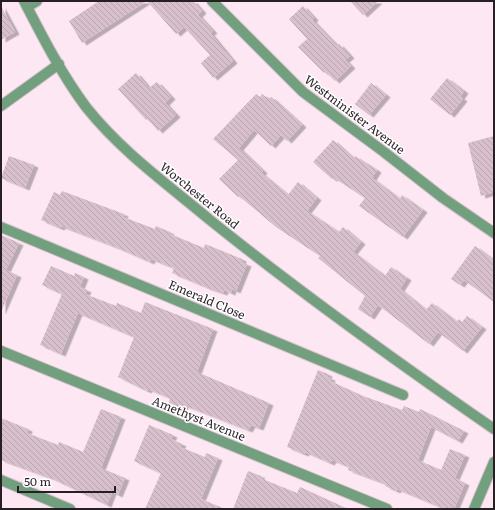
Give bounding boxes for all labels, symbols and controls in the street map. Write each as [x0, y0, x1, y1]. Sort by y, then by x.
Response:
street label: Westminister Avenue [301, 70, 409, 158]
street label: Worchester Road [156, 157, 244, 233]
street label: Emerald Close [166, 275, 248, 323]
street label: Amethyst Avenue [149, 391, 249, 445]
scale bar [18, 468, 115, 494]
text: 50 m [24, 472, 51, 490]

